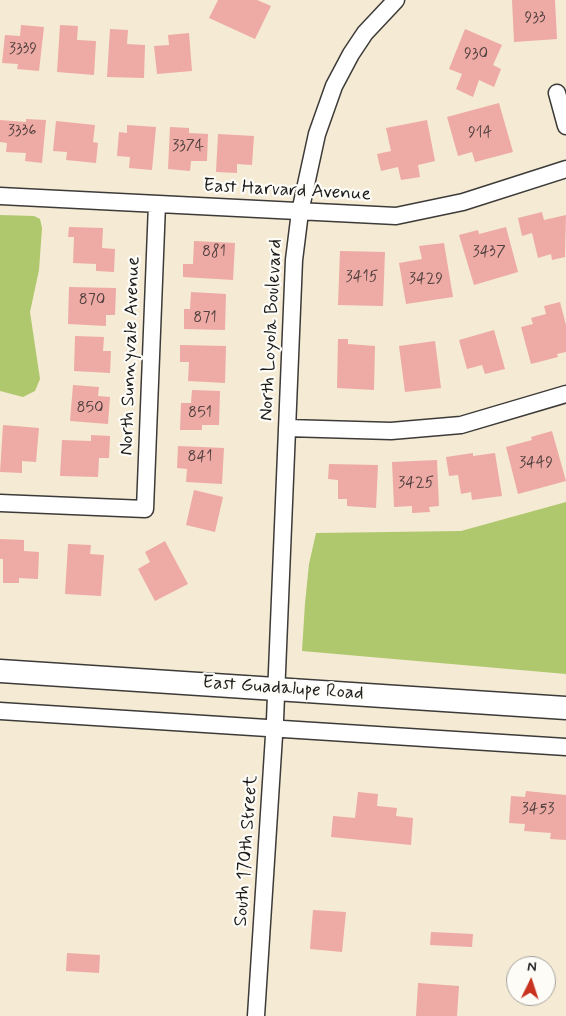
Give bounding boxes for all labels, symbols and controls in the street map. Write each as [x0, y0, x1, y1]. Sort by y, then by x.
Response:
house number: 933 [524, 9, 546, 29]
house number: 3339 [9, 40, 37, 60]
house number: 930 [464, 45, 488, 65]
house number: 3336 [8, 122, 36, 142]
house number: 914 [468, 124, 492, 144]
house number: 3374 [172, 137, 204, 157]
street label: East Harvard Avenue [203, 175, 371, 207]
street label: North Loyola Boulevard [256, 238, 288, 422]
house number: 881 [202, 243, 226, 263]
house number: 3437 [472, 243, 506, 263]
street label: North Sunnyvale Avenue [116, 256, 146, 456]
house number: 3415 [346, 268, 378, 288]
house number: 3429 [409, 270, 443, 290]
house number: 870 [79, 291, 105, 311]
house number: 871 [193, 309, 217, 329]
house number: 850 [76, 399, 104, 419]
house number: 851 [188, 404, 212, 424]
house number: 841 [188, 448, 212, 468]
house number: 3449 [519, 454, 553, 474]
house number: 3425 [398, 474, 434, 494]
street label: East Guadalupe Road [202, 672, 364, 706]
street label: South 170th Street [230, 775, 264, 927]
house number: 3453 [521, 800, 555, 820]
north arrow [506, 956, 556, 1006]
text: N [527, 958, 537, 976]

